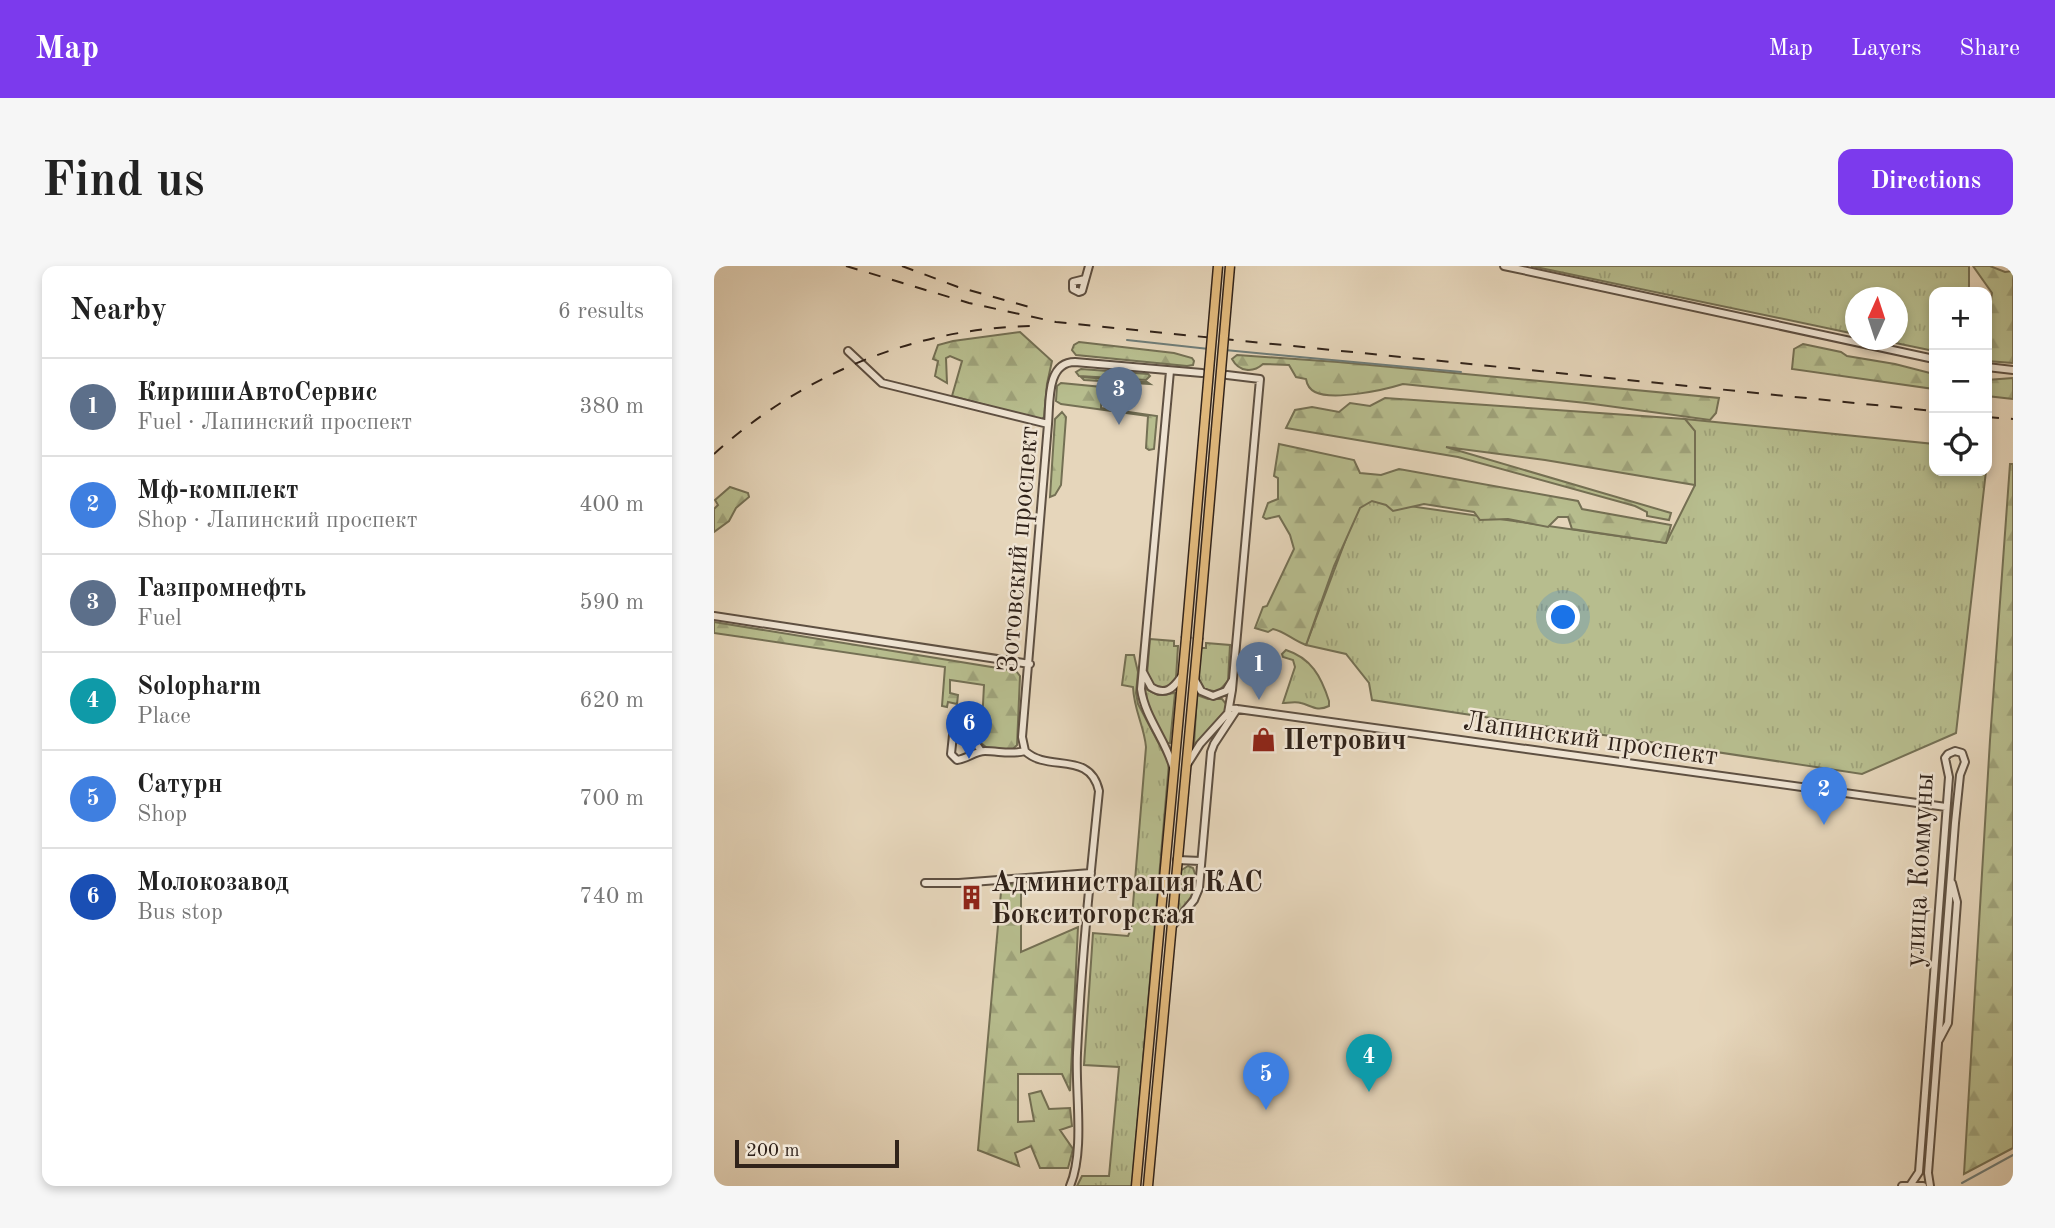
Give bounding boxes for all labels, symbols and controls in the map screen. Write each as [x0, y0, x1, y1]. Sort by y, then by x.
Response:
text: Map [35, 33, 99, 66]
text: Map [1769, 37, 1813, 61]
text: Layers [1851, 37, 1921, 61]
text: Share [1959, 37, 2020, 61]
button: Directions [1838, 149, 2013, 215]
text: Find us [42, 158, 205, 207]
north arrow [1845, 287, 1908, 350]
map controls [1929, 287, 1992, 476]
button: + [1929, 287, 1992, 350]
text: Nearby [70, 296, 167, 326]
text: 6 results [558, 300, 644, 323]
button: − [1929, 350, 1992, 413]
pin: 3 [1096, 367, 1142, 425]
text: КиришиАвтоСервис [137, 380, 378, 406]
text: 1 [86, 395, 100, 418]
text: 380 m [579, 395, 644, 418]
text: Fuel · Лапинский проспект [137, 411, 412, 434]
button: locate [1929, 413, 1992, 476]
street label: Зотовский проспект [995, 425, 1045, 674]
text: Мф-комплект [137, 478, 299, 504]
text: 2 [86, 493, 100, 516]
text: 400 m [579, 493, 644, 516]
text: Shop · Лапинский проспект [137, 509, 418, 532]
text: Газпромнефть [137, 576, 306, 602]
text: 3 [86, 591, 100, 614]
text: 590 m [579, 591, 644, 614]
your location [1546, 600, 1580, 634]
text: Fuel [137, 607, 182, 630]
pin: 1 [1236, 642, 1282, 700]
text: Solopharm [137, 674, 261, 700]
text: 4 [86, 689, 100, 712]
text: 620 m [579, 689, 644, 712]
pin: 6 [946, 701, 992, 759]
text: Place [137, 705, 191, 728]
street label: Лапинский проспект [1461, 708, 1720, 772]
shop icon: Петрович [1249, 725, 1277, 753]
place label: Петрович [1283, 728, 1406, 756]
pin: 2 [1801, 767, 1847, 825]
text: Сатурн [137, 772, 222, 798]
street label: улица Коммуны [1902, 772, 1940, 968]
text: 5 [86, 787, 100, 810]
text: 700 m [579, 787, 644, 810]
text: Shop [137, 803, 187, 826]
place label: Администрация КАС Бокситогорская [991, 869, 1263, 930]
text: Молокозавод [137, 870, 289, 896]
building icon: Администрация КАС Бокситогорская [957, 883, 985, 911]
text: 6 [86, 885, 100, 908]
text: 740 m [579, 885, 644, 908]
text: Bus stop [137, 901, 223, 924]
pin: 4 [1346, 1034, 1392, 1092]
pin: 5 [1243, 1052, 1289, 1110]
scale bar [735, 1137, 900, 1169]
text: 200 m [746, 1142, 799, 1161]

